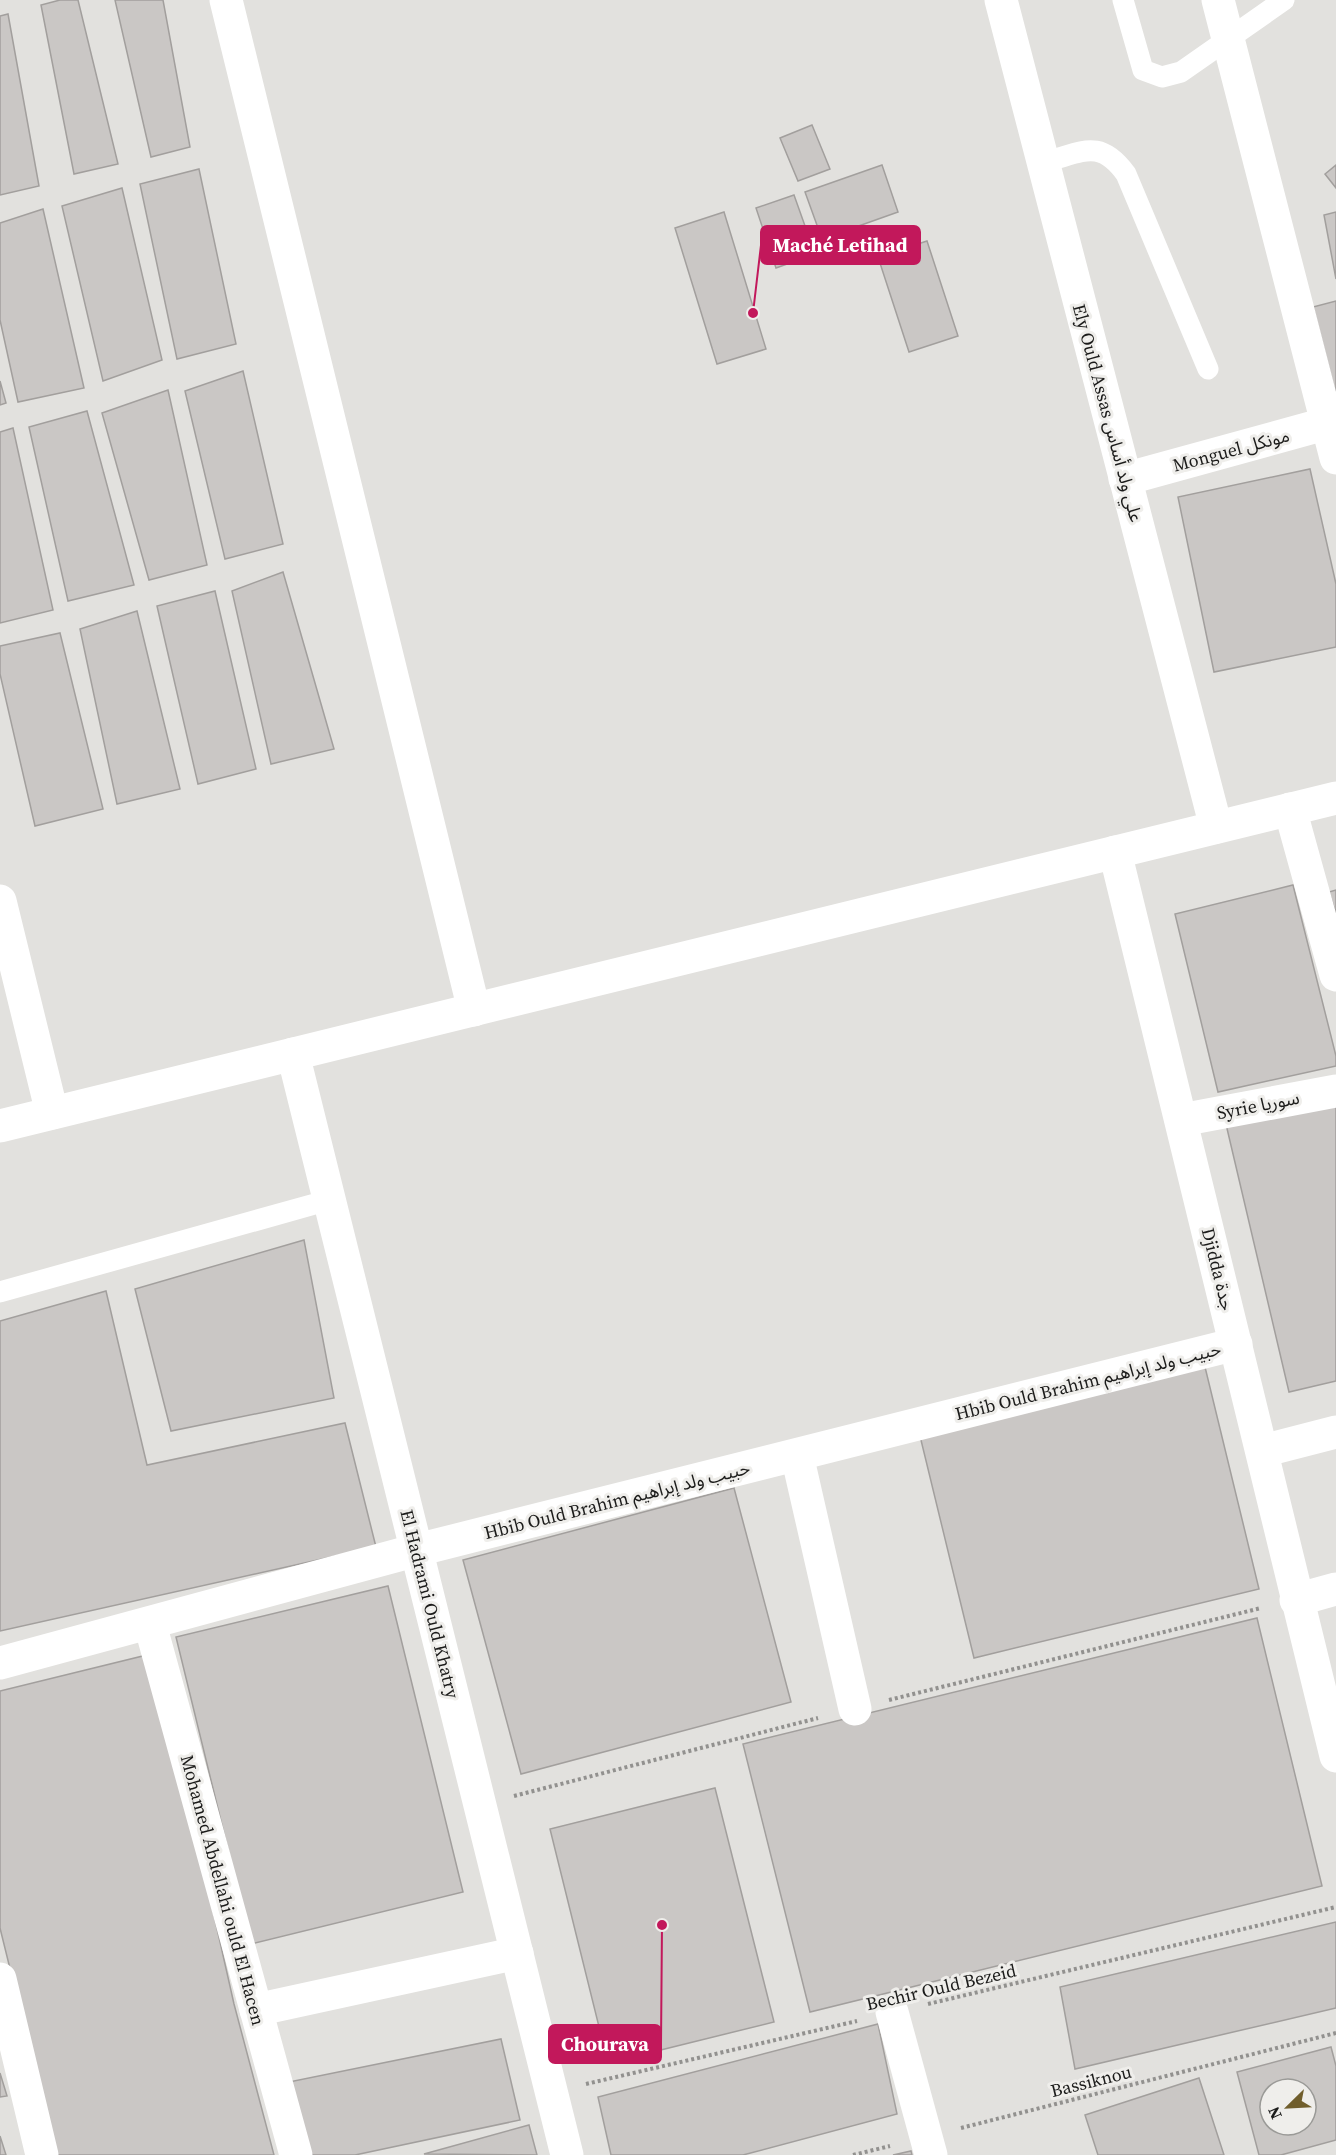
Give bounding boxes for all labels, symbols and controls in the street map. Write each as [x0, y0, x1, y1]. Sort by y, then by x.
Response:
callout: Maché Letihad [761, 226, 920, 264]
text: Maché Letihad [772, 231, 908, 259]
street label: Ely Ould Assas علي ولد أساس [1066, 301, 1149, 525]
street label: Monguel مونكل [1170, 422, 1292, 478]
street label: Syrie سوريا [1215, 1085, 1301, 1125]
street label: Djidda جدة [1196, 1225, 1240, 1313]
street label: Hbib Ould Brahim حبيب ولد إبراهيم [953, 1336, 1224, 1427]
street label: Hbib Ould Brahim حبيب ولد إبراهيم [482, 1455, 753, 1546]
street label: El Hadrami Ould Khatry [394, 1507, 466, 1702]
street label: Mohamed Abdellahi ould El Hacen [175, 1752, 271, 2028]
street label: Bechir Ould Bezeid [863, 1958, 1019, 2016]
callout: Chourava [549, 2025, 661, 2063]
text: Chourava [561, 2030, 649, 2058]
street label: Bassiknou [1048, 2059, 1134, 2103]
north arrow [1258, 2077, 1318, 2137]
text: N [1262, 2103, 1287, 2123]

